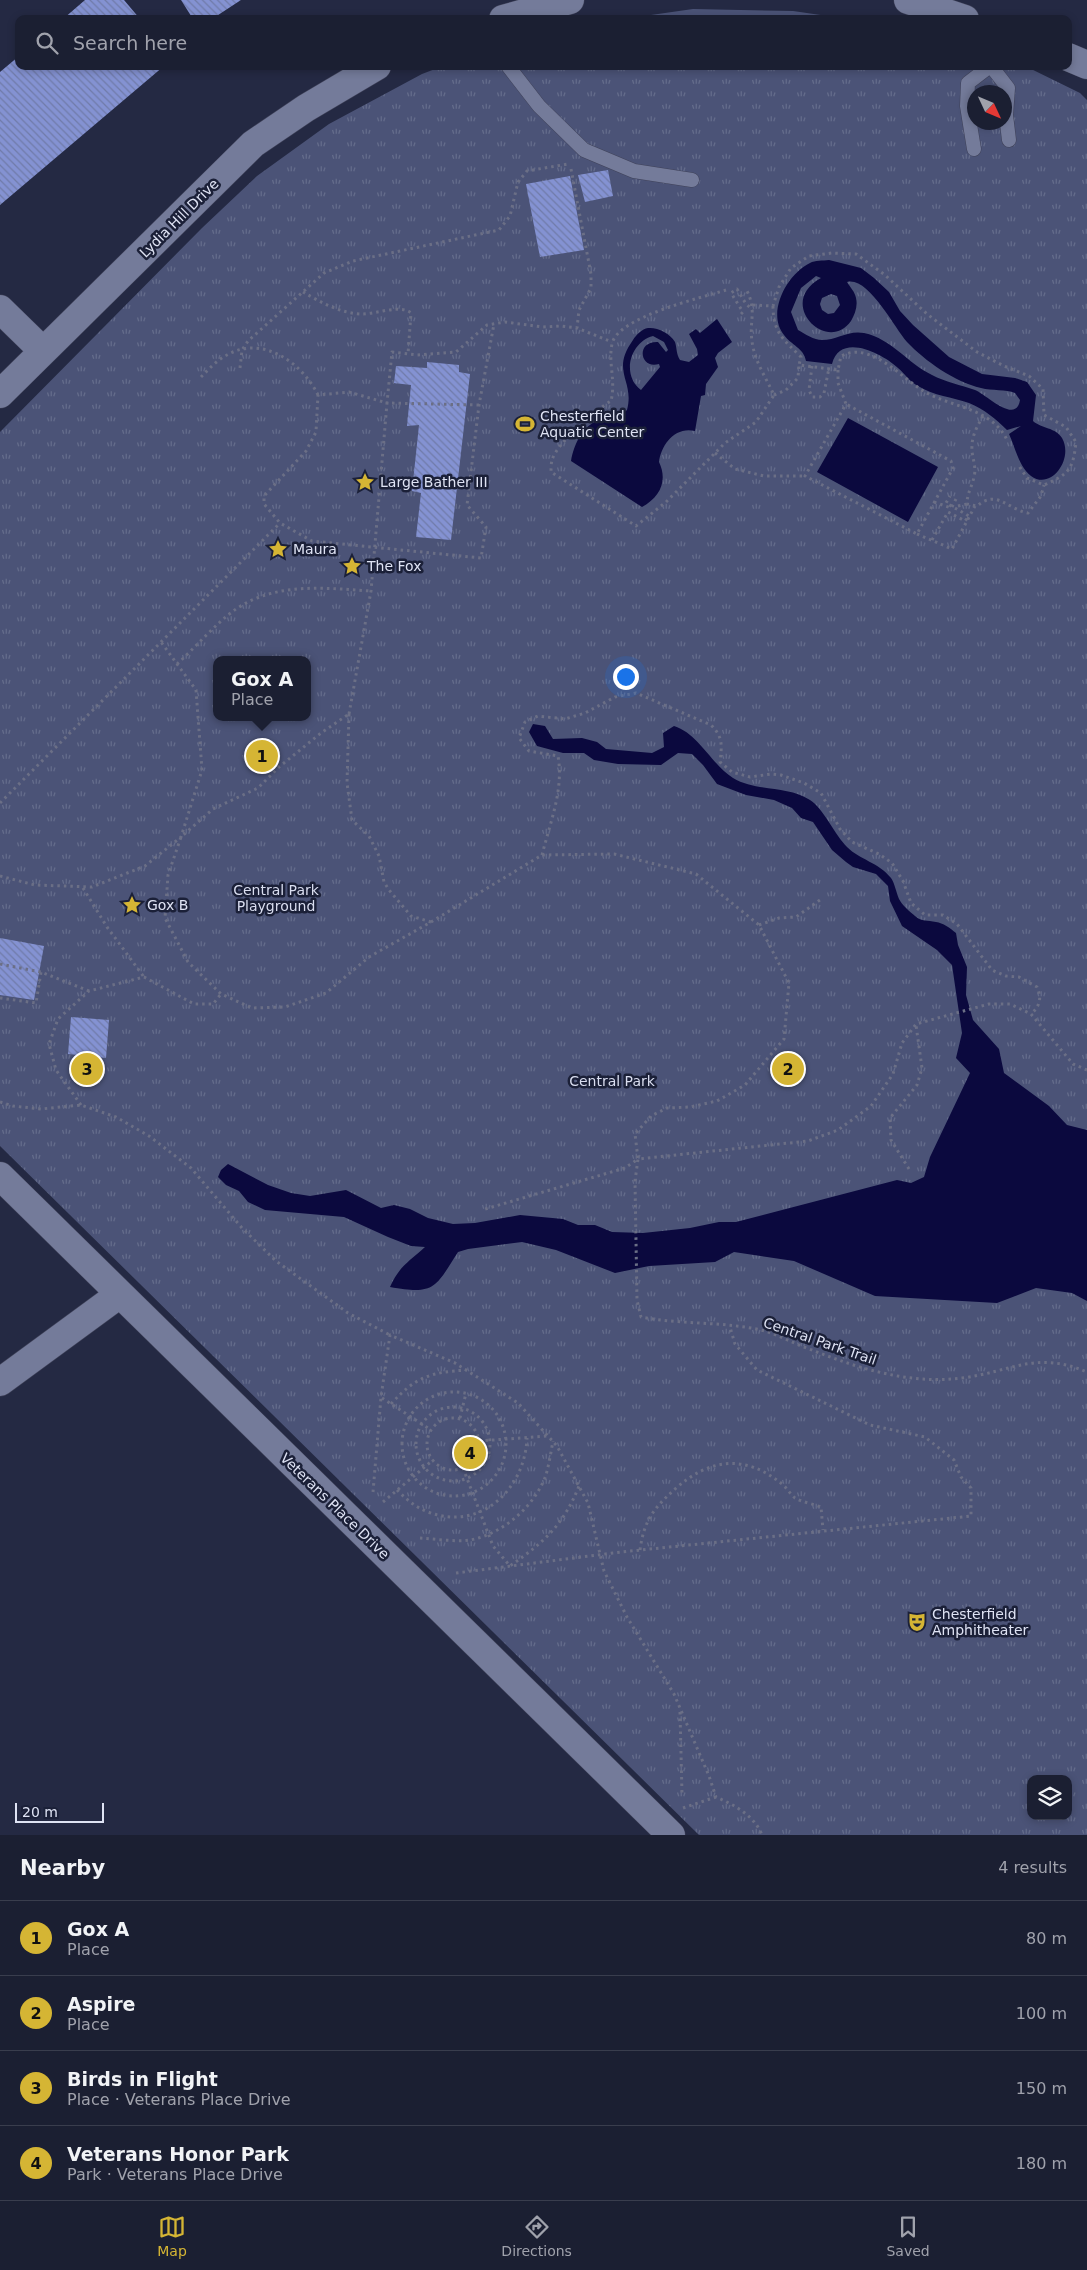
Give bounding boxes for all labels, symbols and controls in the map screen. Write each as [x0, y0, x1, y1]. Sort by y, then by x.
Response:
search box [15, 15, 1072, 70]
icon: search [33, 29, 61, 57]
text: Search here [73, 32, 187, 54]
north arrow [967, 85, 1012, 130]
street label: Lydia Hill Drive [136, 175, 222, 261]
place label: Chesterfield Aquatic Center [540, 408, 645, 440]
sports icon: Chesterfield Aquatic Center [514, 413, 536, 435]
place icon: Large Bather III [354, 471, 376, 493]
place label: Large Bather III [380, 474, 488, 490]
place icon: Maura [267, 538, 289, 560]
place label: Maura [293, 541, 337, 557]
place icon: The Fox [341, 555, 363, 577]
place label: The Fox [366, 558, 421, 574]
popup [213, 656, 311, 721]
your location [613, 664, 639, 690]
text: Gox A [231, 668, 293, 690]
text: Place [231, 690, 273, 709]
pin: 1 [246, 737, 278, 775]
park label: Central Park Playground [233, 882, 320, 914]
place icon: Gox B [121, 894, 143, 916]
place label: Gox B [147, 897, 188, 913]
pin: 3 [71, 1050, 103, 1088]
pin: 2 [772, 1050, 804, 1088]
park label: Central Park [569, 1073, 656, 1089]
street label: Central Park Trail [761, 1314, 879, 1368]
pin: 4 [454, 1434, 486, 1472]
street label: Veterans Place Drive [277, 1450, 393, 1562]
place label: Chesterfield Amphitheater [932, 1606, 1029, 1638]
theatre icon: Chesterfield Amphitheater [906, 1611, 928, 1633]
map controls [1027, 1775, 1072, 1820]
button: layers [1027, 1775, 1072, 1820]
scale bar [15, 1800, 104, 1823]
text: 20 m [22, 1804, 58, 1820]
text: Nearby [20, 1856, 105, 1880]
text: 4 results [998, 1858, 1067, 1877]
text: Gox A [67, 1918, 129, 1940]
text: 1 [30, 1929, 42, 1948]
text: 80 m [1026, 1929, 1067, 1948]
text: Place [67, 1940, 110, 1959]
text: Aspire [67, 1993, 135, 2015]
text: 2 [30, 2004, 42, 2023]
text: 100 m [1016, 2004, 1067, 2023]
text: Place [67, 2015, 110, 2034]
text: Birds in Flight [67, 2068, 218, 2090]
text: 3 [30, 2079, 42, 2098]
text: 150 m [1016, 2079, 1067, 2098]
text: Place · Veterans Place Drive [67, 2090, 291, 2109]
text: Veterans Honor Park [67, 2143, 289, 2165]
text: 4 [30, 2154, 42, 2173]
text: 180 m [1016, 2154, 1067, 2173]
text: Park · Veterans Place Drive [67, 2165, 283, 2184]
tab: Map [157, 2213, 187, 2259]
tab: Directions [501, 2213, 572, 2259]
tab: Saved [886, 2213, 930, 2259]

